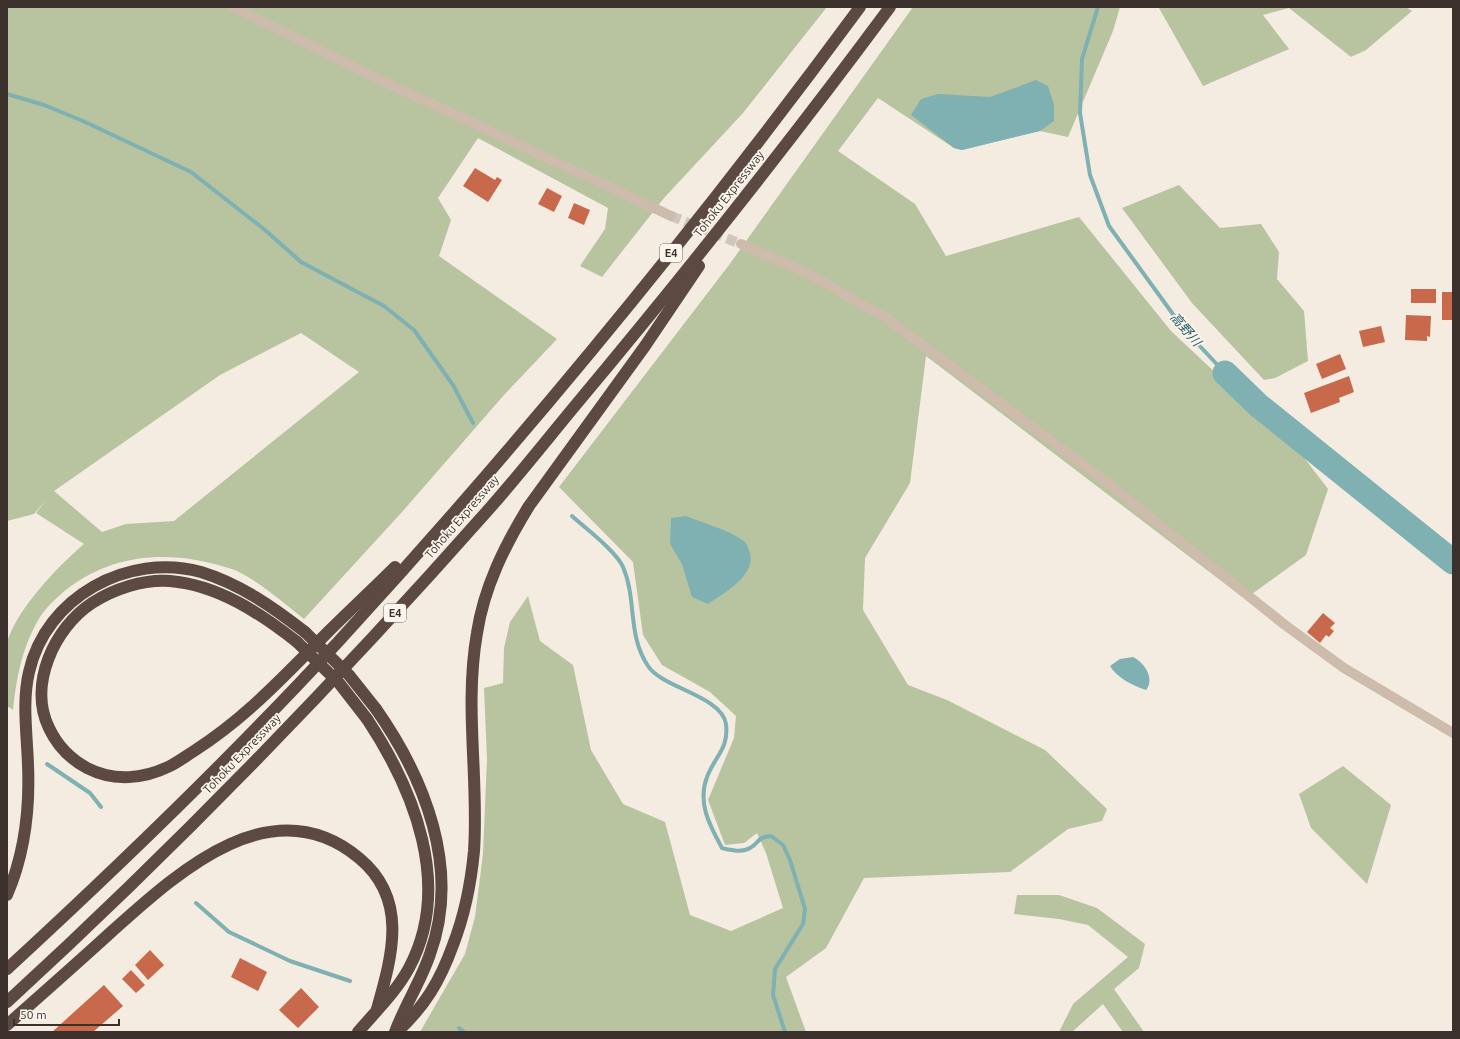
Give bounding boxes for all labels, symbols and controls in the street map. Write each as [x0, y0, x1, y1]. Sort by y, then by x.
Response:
street label: Tohoku Expressway [691, 148, 766, 239]
road number: E4 [660, 244, 682, 262]
water label: 高野川 [1168, 310, 1205, 350]
street label: Tohoku Expressway [422, 472, 501, 561]
road number: E4 [384, 604, 406, 622]
street label: Tohoku Expressway [200, 711, 283, 796]
scale bar [14, 1001, 119, 1027]
text: 50 m [20, 1008, 47, 1021]

